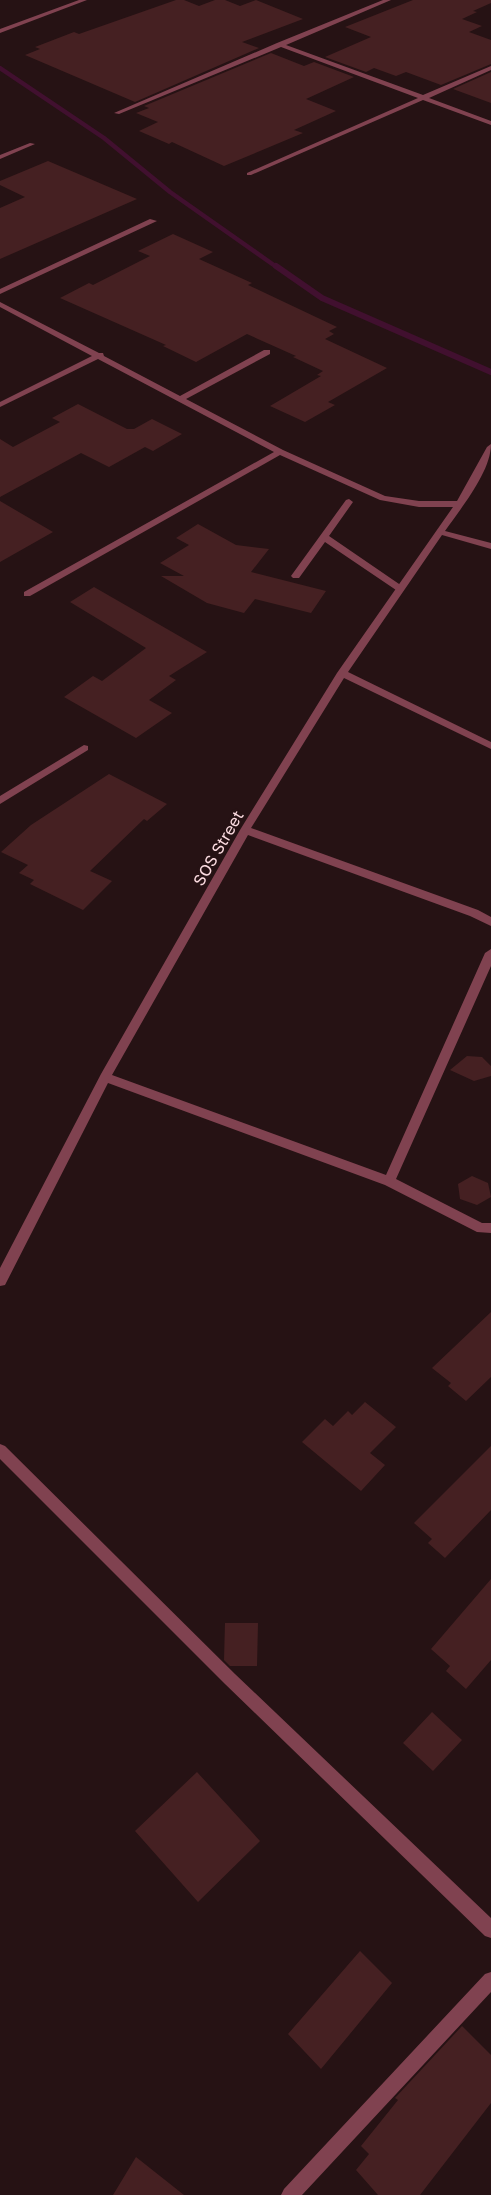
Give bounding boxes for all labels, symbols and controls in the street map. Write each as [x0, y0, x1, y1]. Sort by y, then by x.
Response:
street label: SOS Street [188, 807, 248, 889]

